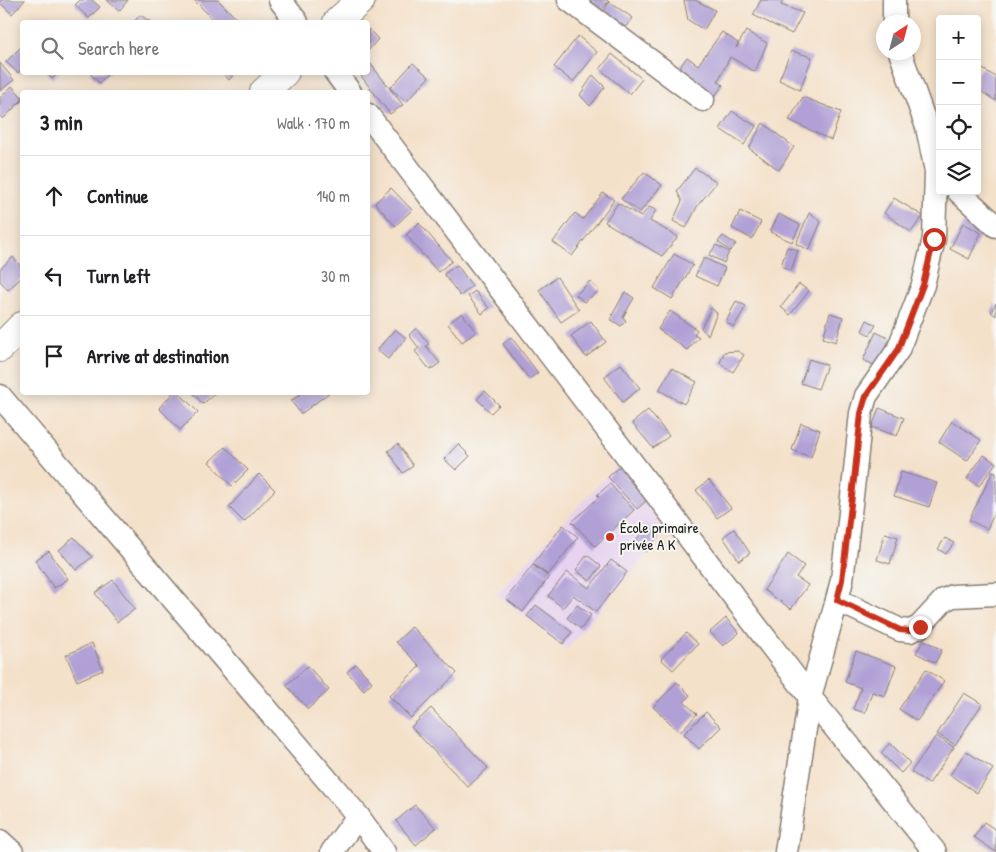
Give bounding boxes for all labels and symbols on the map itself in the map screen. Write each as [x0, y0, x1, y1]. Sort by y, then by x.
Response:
north arrow [876, 15, 921, 60]
route start [923, 228, 946, 251]
place label: École primaire privée A K [620, 517, 699, 555]
marker: École primaire privée A K [604, 531, 616, 543]
route end [909, 616, 932, 639]

